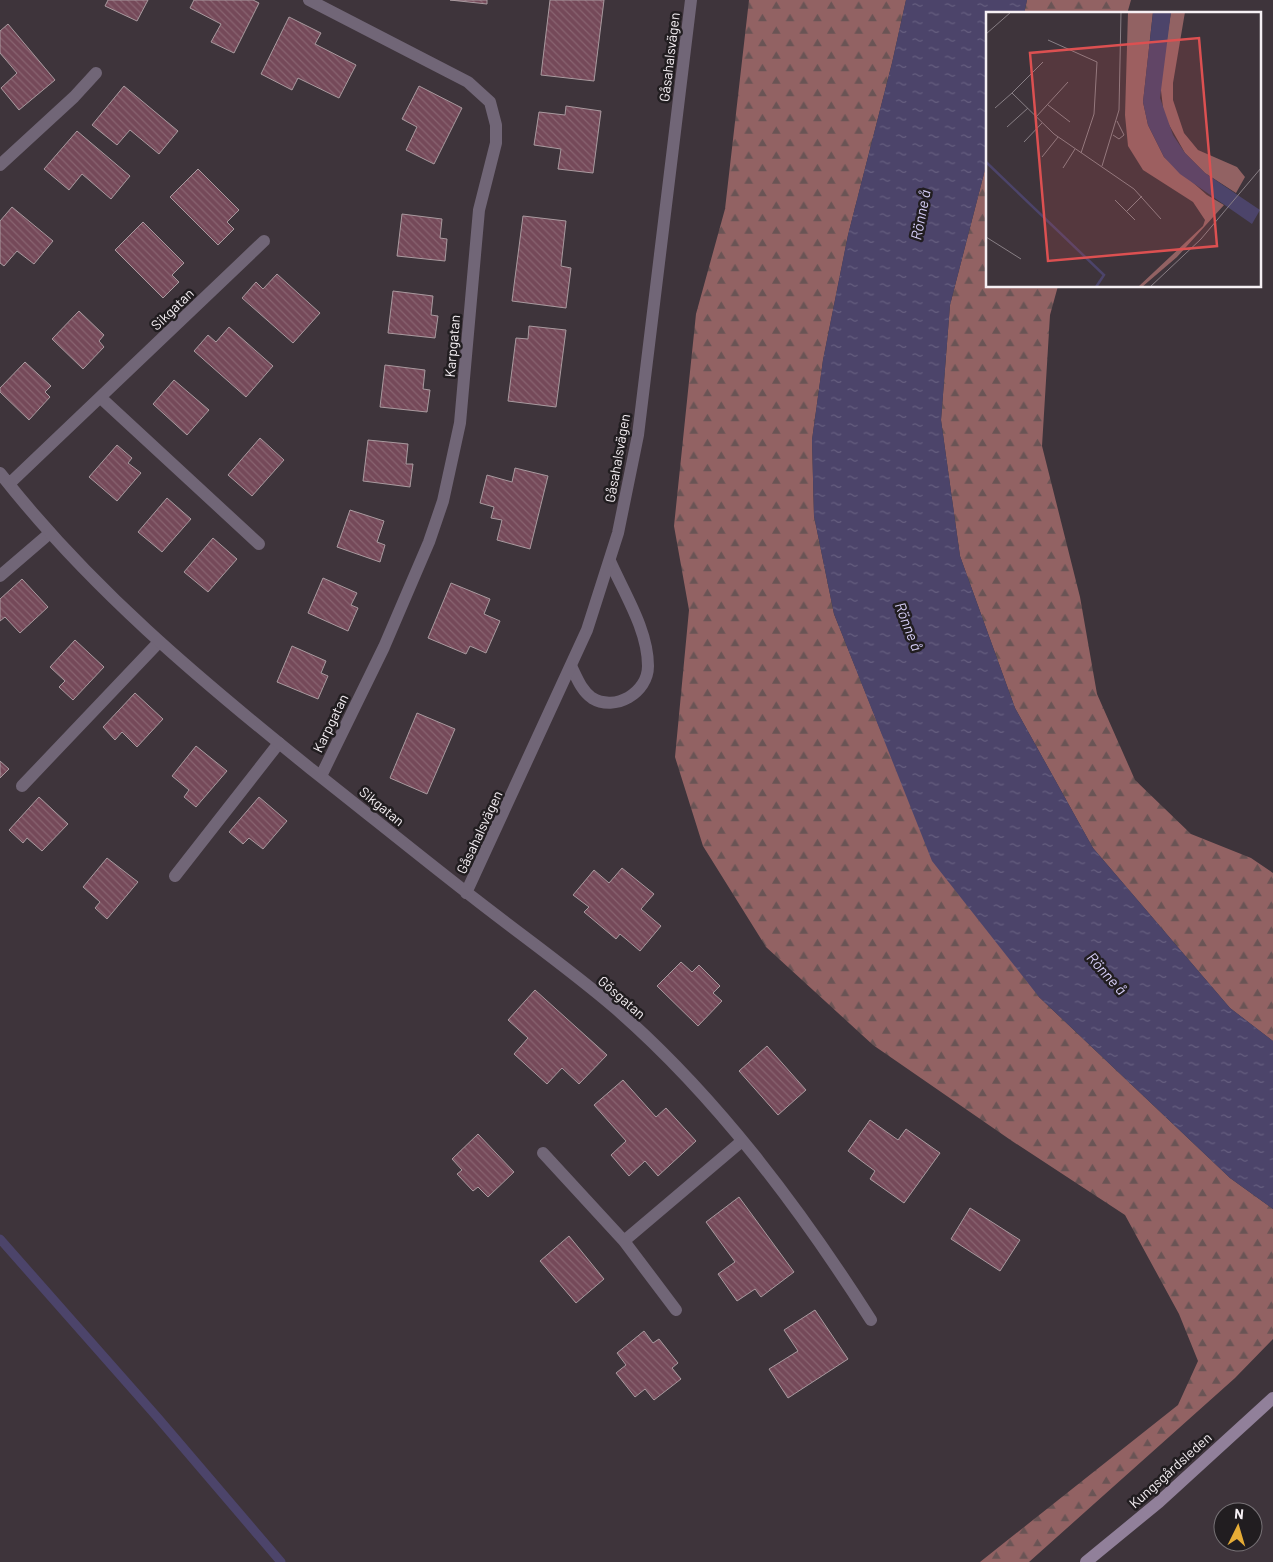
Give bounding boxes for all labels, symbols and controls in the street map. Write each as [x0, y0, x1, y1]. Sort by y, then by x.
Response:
street label: Gåsahalsvägen [655, 11, 683, 103]
inset map [986, 12, 1260, 288]
water label: Rönne å [906, 188, 934, 241]
street label: Sikgatan [147, 284, 197, 334]
street label: Karpgatan [441, 314, 463, 378]
street label: Gåsahalsvägen [601, 412, 633, 504]
water label: Rönne å [892, 599, 927, 653]
street label: Karpgatan [309, 691, 351, 755]
street label: Sikgatan [356, 783, 408, 829]
street label: Gåsahalsvägen [452, 788, 506, 876]
water label: Rönne å [1083, 948, 1131, 998]
street label: Gösgatan [595, 972, 649, 1022]
street label: Kungsgårdsleden [1125, 1429, 1215, 1511]
north arrow [1213, 1502, 1263, 1552]
text: N [1234, 1505, 1245, 1522]

